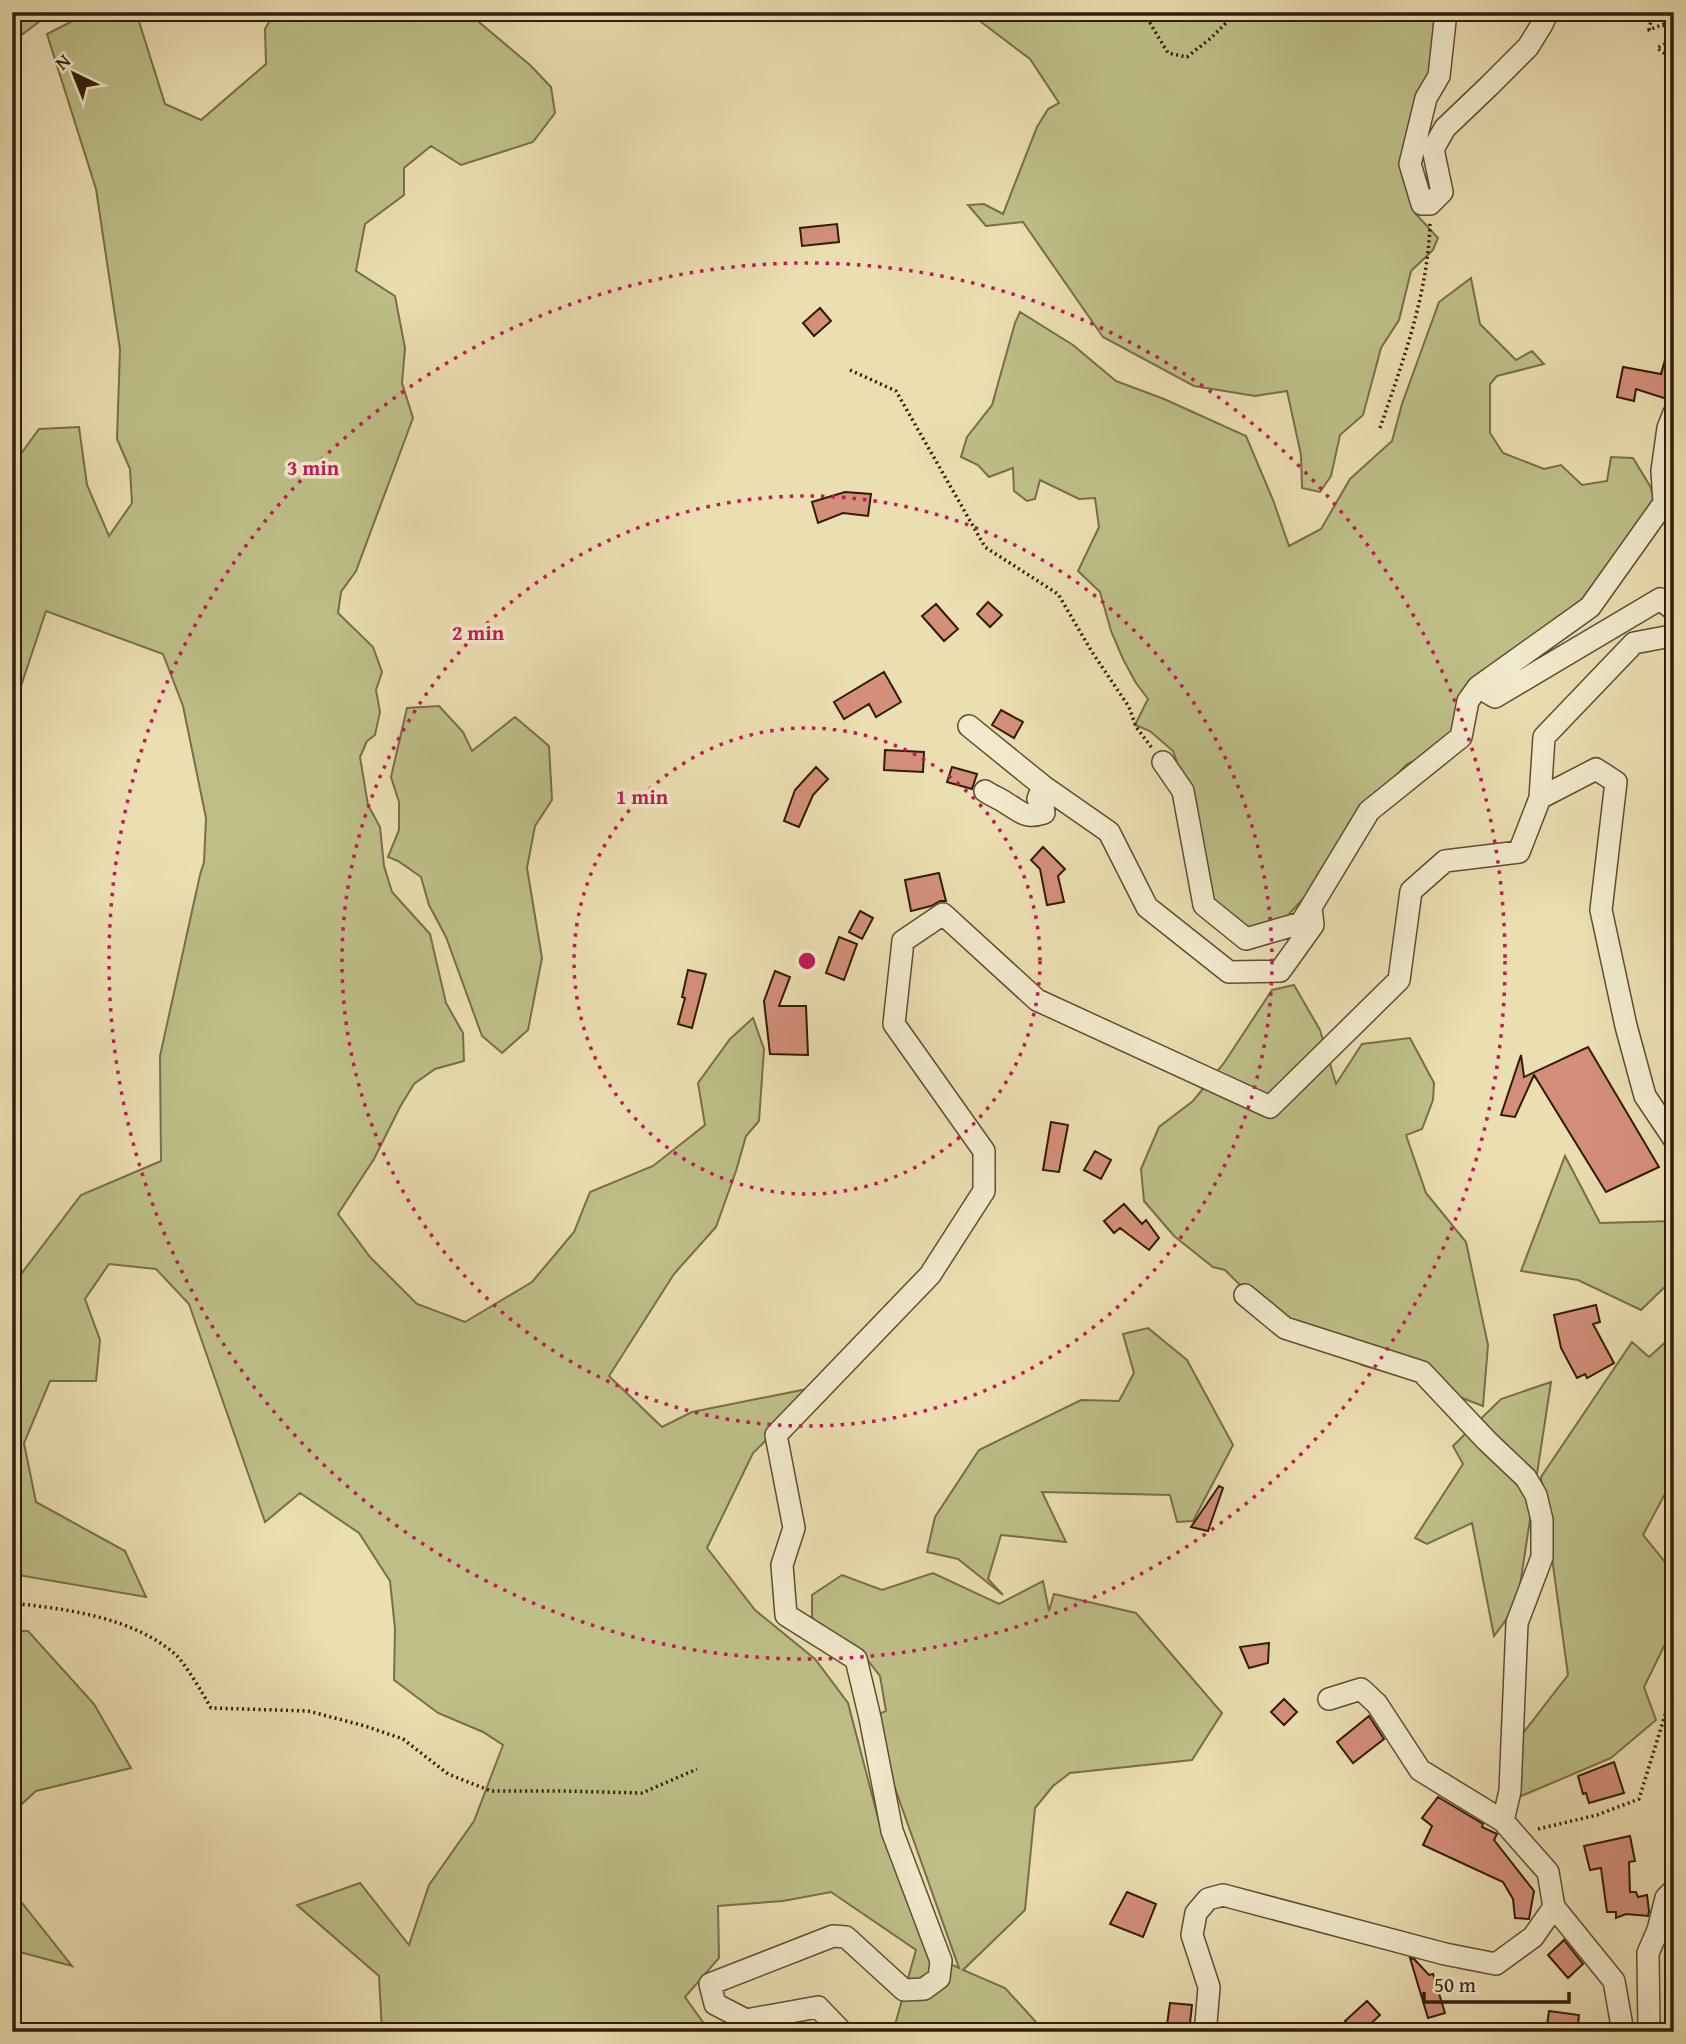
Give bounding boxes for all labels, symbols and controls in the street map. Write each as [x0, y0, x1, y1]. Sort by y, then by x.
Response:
north arrow [38, 38, 108, 108]
text: N [48, 47, 77, 76]
text: 3 min [287, 452, 340, 483]
text: 2 min [452, 617, 505, 648]
text: 1 min [616, 781, 669, 812]
centre of rings [795, 949, 819, 973]
scale bar [1424, 1960, 1569, 2004]
text: 50 m [1434, 1969, 1476, 2000]

